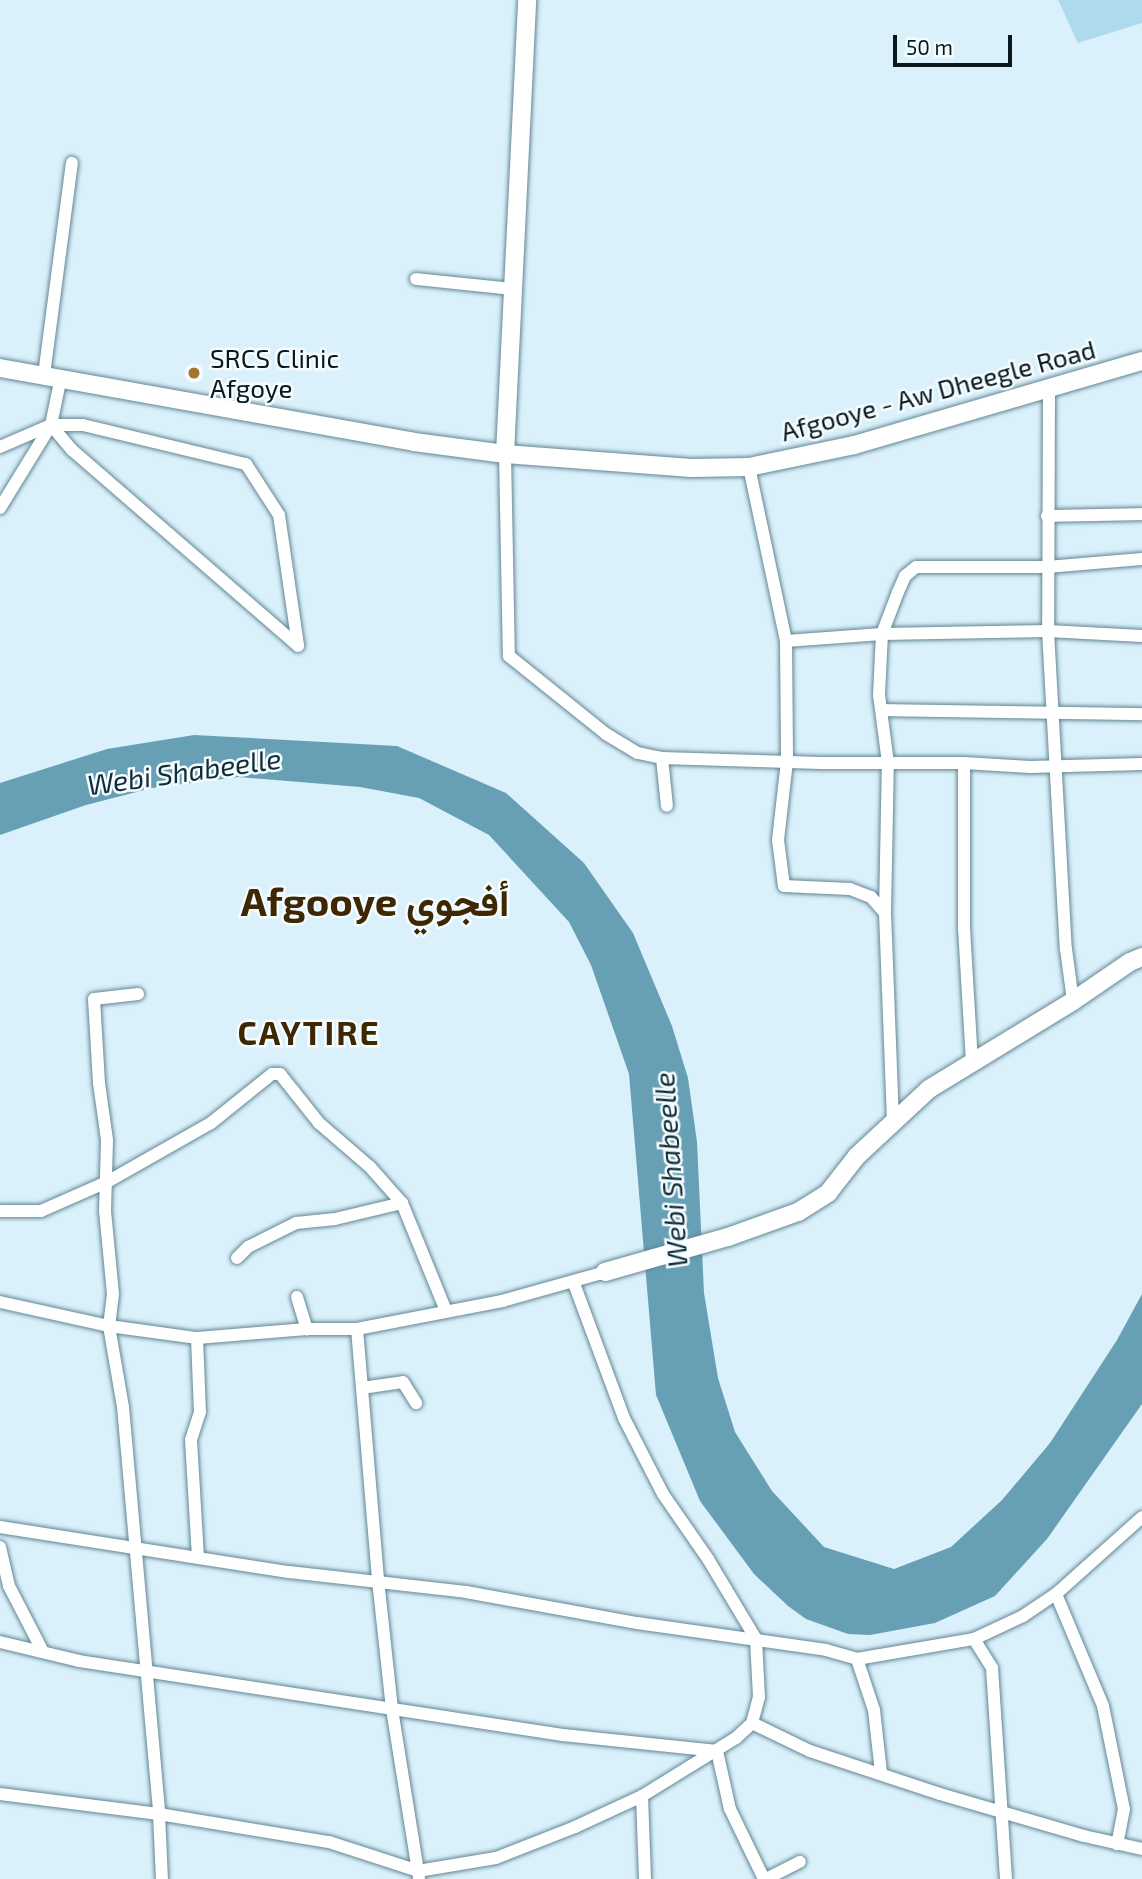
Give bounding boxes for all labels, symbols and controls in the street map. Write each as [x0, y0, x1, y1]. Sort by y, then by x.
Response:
scale bar [897, 21, 1016, 65]
text: 50 m [906, 34, 953, 59]
street label: Afgooye - Aw Dheegle Road [777, 333, 1099, 447]
place label: SRCS Clinic Afgoye [210, 342, 339, 404]
marker: SRCS Clinic Afgoye [184, 363, 204, 383]
water label: Webi Shabeelle [85, 741, 283, 801]
district label: Afgooye أفجوي [241, 876, 509, 924]
district label: CAYTIRE [238, 1013, 380, 1053]
water label: Webi Shabeelle [646, 1071, 694, 1269]

